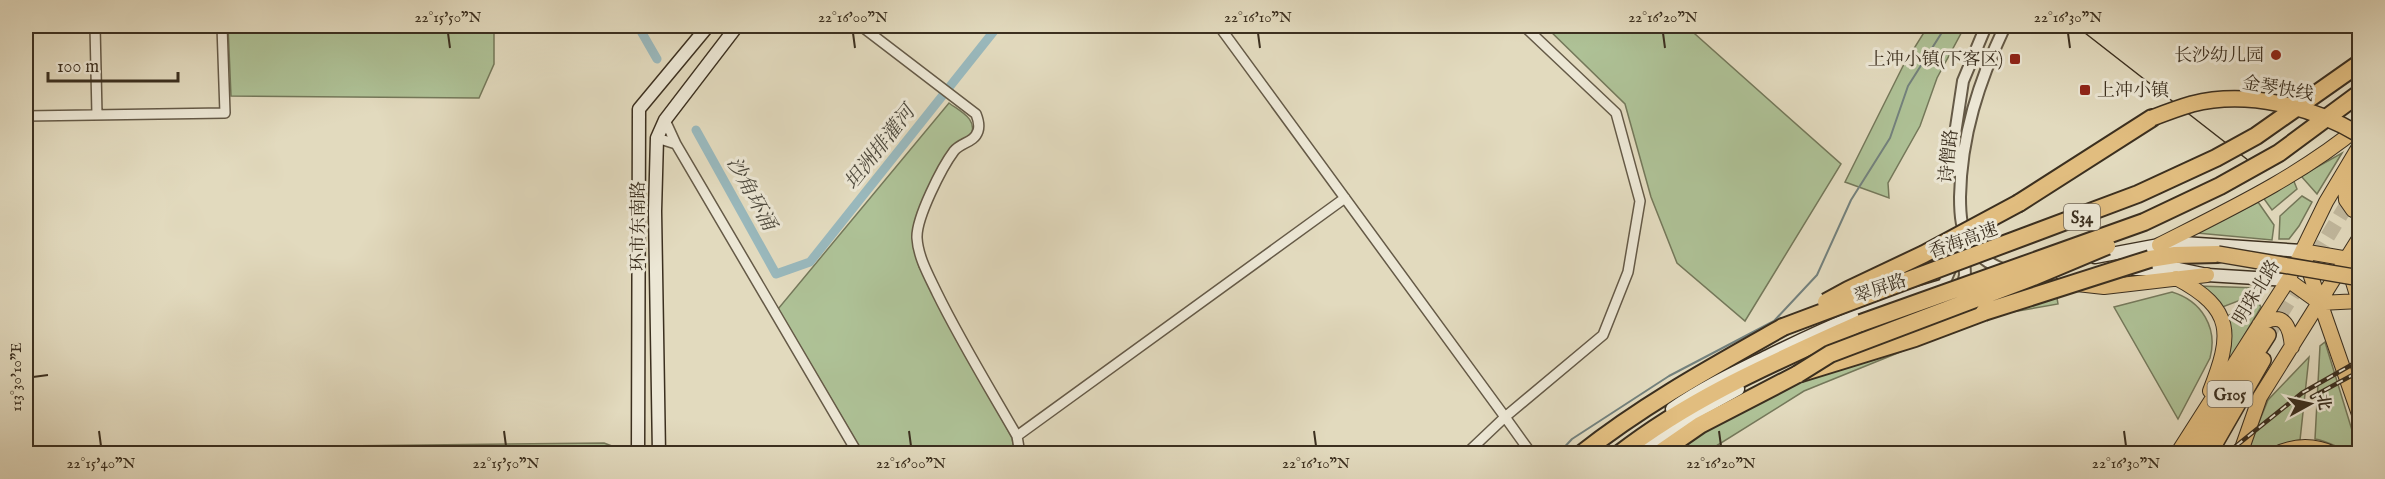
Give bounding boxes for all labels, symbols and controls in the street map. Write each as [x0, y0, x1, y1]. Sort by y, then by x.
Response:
text: 22°15'50"N [414, 8, 482, 27]
text: 22°16'00"N [818, 8, 888, 27]
text: 22°16'10"N [1224, 8, 1292, 27]
text: 22°16'20"N [1628, 8, 1698, 27]
text: 22°16'30"N [2034, 8, 2102, 27]
scale bar [48, 45, 178, 83]
place label: 长沙幼儿园 [2174, 45, 2264, 68]
marker: 长沙幼儿园 [2269, 48, 2283, 62]
place label: 上冲小镇(下客区) [1868, 49, 2003, 72]
marker: 上冲小镇(下客区) [2008, 52, 2022, 66]
text: 100 m [57, 56, 99, 79]
street label: 金琴快线 [2240, 72, 2315, 107]
place label: 上冲小镇 [2097, 80, 2169, 103]
marker: 上冲小镇 [2078, 83, 2092, 97]
water label: 坦洲排灌河 [840, 98, 923, 195]
street label: 诗僧路 [1935, 128, 1964, 184]
water label: 沙角环涌 [720, 153, 782, 237]
street label: 环市东南路 [628, 181, 651, 271]
road number: S34 [2064, 204, 2100, 230]
street label: 香海高速 [1926, 218, 2001, 265]
street label: 明珠北路 [2229, 256, 2286, 330]
street label: 翠屏路 [1851, 270, 1910, 309]
text: 113°30'10"E [7, 342, 26, 412]
north arrow [2280, 374, 2340, 434]
road number: G105 [2208, 381, 2252, 407]
text: 北 [2312, 393, 2334, 412]
text: 22°15'40"N [66, 454, 136, 473]
text: 22°15'50"N [472, 454, 540, 473]
text: 22°16'00"N [876, 454, 946, 473]
text: 22°16'10"N [1282, 454, 1350, 473]
text: 22°16'20"N [1686, 454, 1756, 473]
text: 22°16'30"N [2092, 454, 2160, 473]

